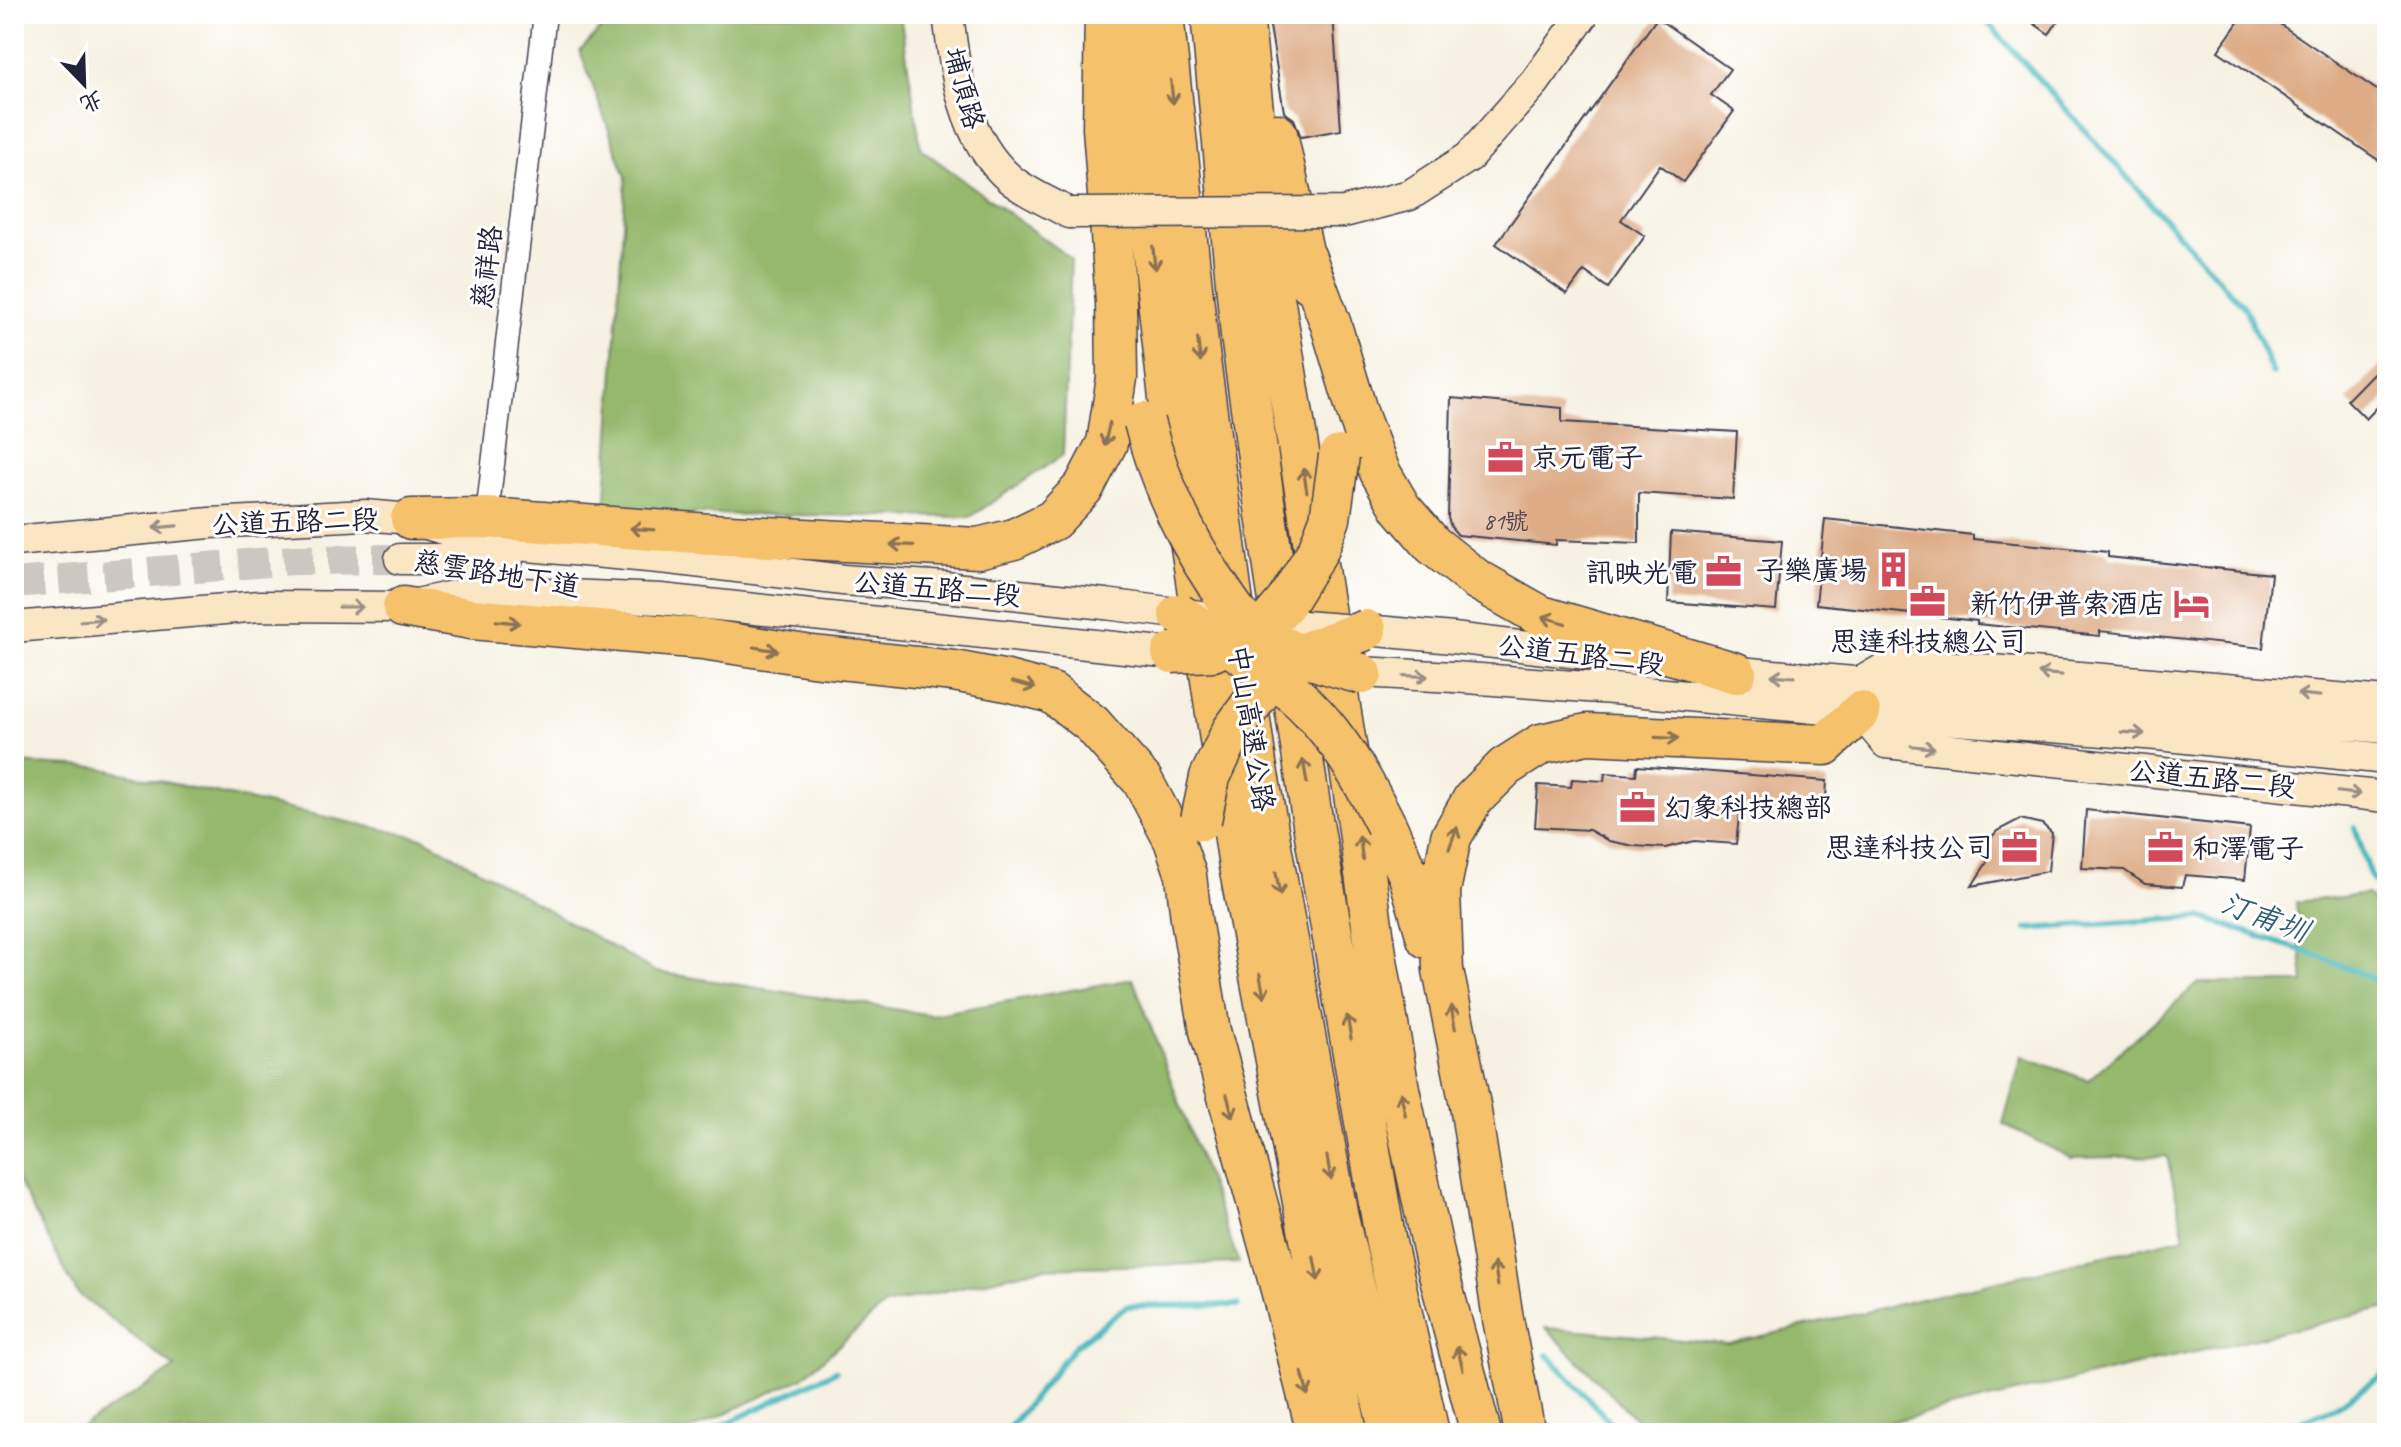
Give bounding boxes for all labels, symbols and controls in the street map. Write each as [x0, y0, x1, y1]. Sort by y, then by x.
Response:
street label: 埔頂路 [937, 43, 992, 133]
north arrow [44, 44, 124, 124]
one-way arrow [1164, 78, 1179, 105]
text: 北 [76, 84, 107, 119]
street label: 慈祥路 [464, 223, 509, 311]
one-way arrow [1147, 244, 1162, 271]
one-way arrow [1191, 336, 1206, 363]
one-way arrow [1099, 421, 1114, 447]
office icon: 京元電子 [1486, 438, 1524, 476]
place label: 京元電子 [1531, 440, 1643, 475]
one-way arrow [1296, 468, 1311, 493]
street label: 公道五路二段 [210, 501, 380, 542]
house number: 81號 [1483, 506, 1529, 536]
one-way arrow [153, 520, 179, 535]
one-way arrow [629, 521, 656, 536]
one-way arrow [889, 537, 916, 552]
street label: 慈雲路地下道 [411, 543, 583, 604]
building icon: 子樂廣場 [1875, 551, 1913, 589]
office icon: 訊映光電 [1705, 553, 1743, 591]
place label: 子樂廣場 [1756, 553, 1868, 588]
place label: 訊映光電 [1586, 555, 1698, 590]
street label: 公道五路二段 [852, 564, 1022, 613]
office icon: 思達科技總公司 [1909, 582, 1947, 620]
hotel icon: 新竹伊普索酒店 [2173, 584, 2211, 622]
place label: 新竹伊普索酒店 [1970, 586, 2166, 621]
one-way arrow [337, 599, 364, 614]
one-way arrow [1541, 612, 1567, 627]
one-way arrow [78, 613, 105, 628]
one-way arrow [494, 615, 521, 630]
place label: 思達科技總公司 [1830, 624, 2026, 659]
street label: 公道五路二段 [1495, 627, 1666, 682]
one-way arrow [753, 642, 778, 657]
street label: 中山高速公路 [1221, 642, 1282, 814]
one-way arrow [2037, 666, 2064, 681]
one-way arrow [1402, 668, 1429, 683]
one-way arrow [1770, 668, 1797, 683]
one-way arrow [1010, 678, 1036, 693]
one-way arrow [2296, 687, 2323, 702]
one-way arrow [2119, 726, 2146, 741]
one-way arrow [1653, 730, 1680, 745]
one-way arrow [1909, 740, 1936, 755]
street label: 公道五路二段 [2127, 752, 2297, 805]
one-way arrow [1297, 759, 1312, 784]
one-way arrow [2335, 785, 2362, 800]
office icon: 幻象科技總部 [1619, 788, 1657, 826]
place label: 幻象科技總部 [1664, 790, 1832, 825]
one-way arrow [1447, 826, 1461, 851]
office icon: 思達科技公司 [2000, 828, 2038, 866]
office icon: 和澤電子 [2147, 829, 2185, 867]
place label: 思達科技公司 [1825, 830, 1993, 865]
place label: 和澤電子 [2192, 831, 2304, 866]
one-way arrow [1353, 836, 1368, 861]
one-way arrow [1271, 871, 1286, 896]
water label: 汀甫圳 [2216, 884, 2317, 951]
one-way arrow [1255, 973, 1270, 998]
one-way arrow [1444, 1005, 1459, 1031]
one-way arrow [1340, 1015, 1355, 1040]
one-way arrow [1395, 1092, 1410, 1118]
one-way arrow [1224, 1093, 1239, 1119]
one-way arrow [1323, 1154, 1338, 1180]
one-way arrow [1309, 1256, 1324, 1281]
one-way arrow [1488, 1262, 1503, 1287]
one-way arrow [1452, 1345, 1467, 1371]
one-way arrow [1298, 1371, 1313, 1397]

